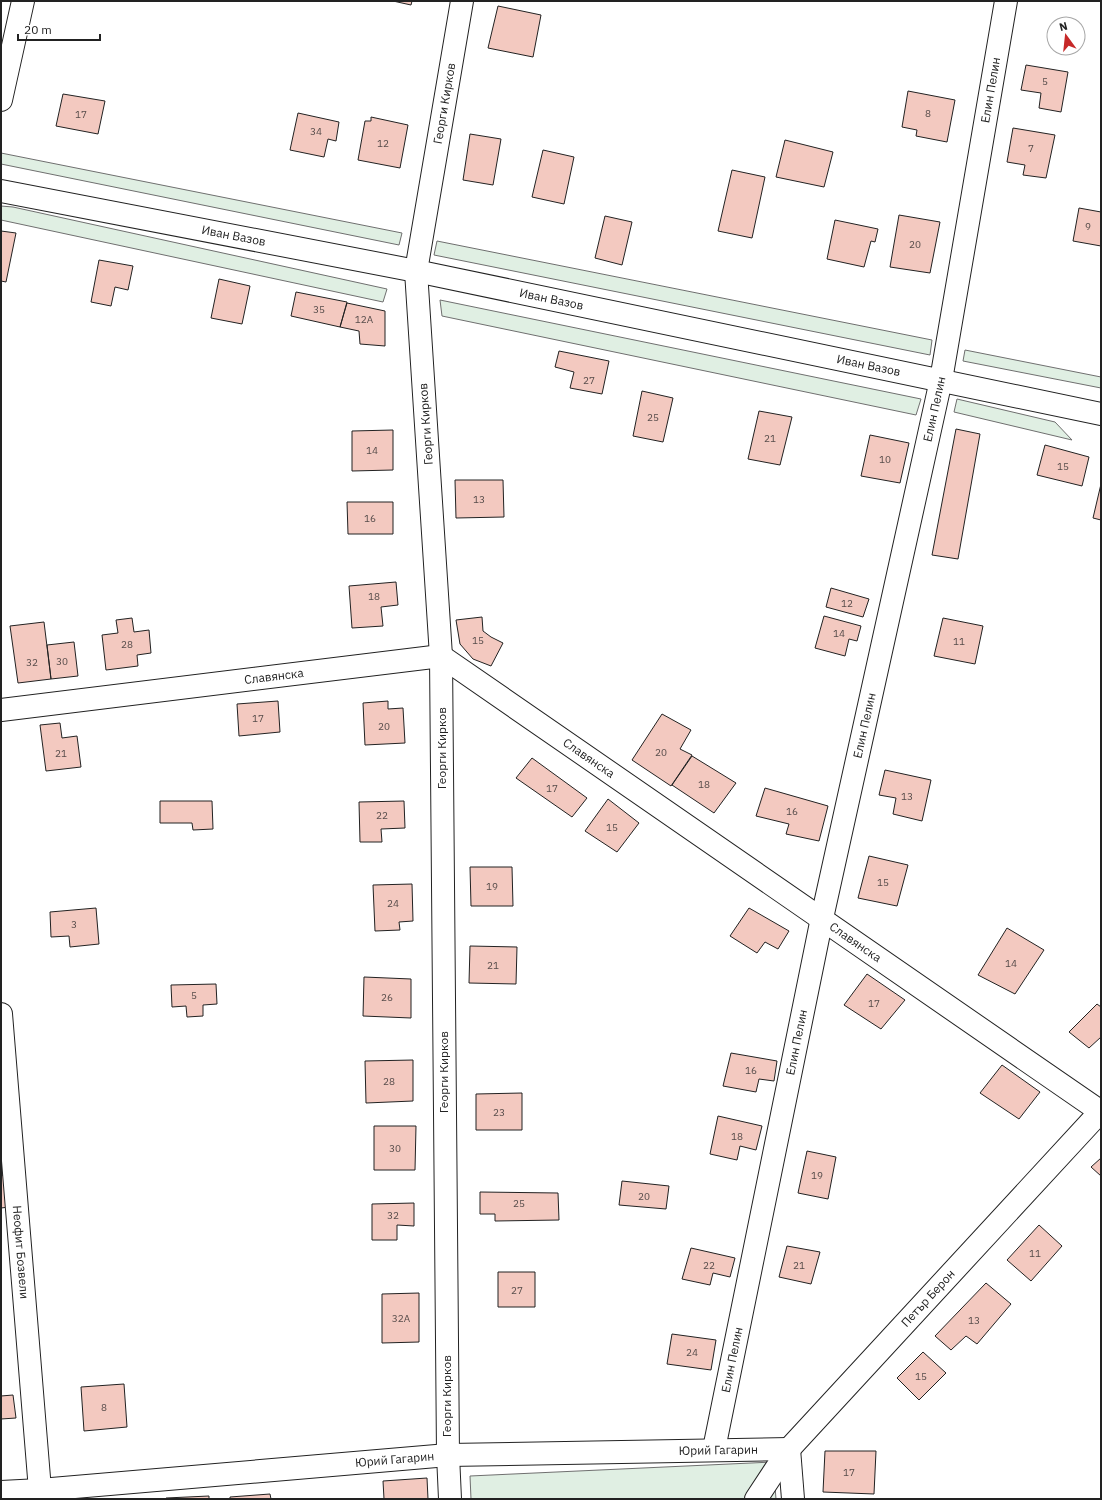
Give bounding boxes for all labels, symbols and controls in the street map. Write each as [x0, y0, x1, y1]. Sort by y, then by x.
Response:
scale bar [18, 16, 100, 42]
north arrow [1046, 16, 1086, 56]
text: N [1058, 19, 1069, 34]
text: 20 m [24, 22, 52, 37]
street label: Елин Пелин [977, 56, 1003, 124]
street label: Георги Кирков [430, 62, 458, 145]
house number: 5 [1042, 75, 1048, 88]
house number: 8 [925, 107, 931, 120]
house number: 17 [75, 108, 87, 121]
house number: 34 [310, 125, 322, 138]
house number: 12 [377, 137, 389, 150]
house number: 7 [1028, 142, 1034, 155]
house number: 9 [1085, 220, 1091, 233]
street label: Иван Вазов [200, 222, 267, 249]
house number: 20 [909, 238, 921, 251]
street label: Иван Вазов [518, 285, 585, 313]
house number: 35 [313, 303, 325, 316]
house number: 12А [355, 313, 374, 326]
street label: Иван Вазов [835, 351, 902, 379]
house number: 27 [583, 374, 595, 387]
street label: Елин Пелин [920, 375, 949, 443]
street label: Георги Кирков [415, 383, 436, 465]
house number: 25 [647, 411, 659, 424]
house number: 21 [764, 432, 776, 445]
house number: 14 [366, 444, 378, 457]
house number: 10 [879, 453, 891, 466]
house number: 15 [1057, 460, 1069, 473]
house number: 13 [473, 493, 485, 506]
house number: 16 [364, 512, 376, 525]
house number: 18 [368, 590, 380, 603]
house number: 12 [841, 597, 853, 610]
house number: 14 [833, 627, 845, 640]
house number: 15 [472, 634, 484, 647]
house number: 11 [953, 635, 965, 648]
house number: 28 [121, 638, 133, 651]
house number: 30 [56, 655, 68, 668]
house number: 32 [26, 656, 38, 669]
street label: Славянска [243, 665, 305, 687]
street label: Елин Пелин [850, 691, 879, 760]
street label: Георги Кирков [434, 707, 449, 789]
house number: 17 [252, 712, 264, 725]
house number: 20 [378, 720, 390, 733]
street label: Славянска [560, 735, 618, 781]
house number: 20 [655, 746, 667, 759]
house number: 21 [55, 747, 67, 760]
house number: 18 [698, 778, 710, 791]
house number: 17 [546, 782, 558, 795]
house number: 13 [901, 790, 913, 803]
house number: 16 [786, 805, 798, 818]
house number: 22 [376, 809, 388, 822]
house number: 15 [606, 821, 618, 834]
house number: 15 [877, 876, 889, 889]
house number: 19 [486, 880, 498, 893]
house number: 24 [387, 897, 399, 910]
house number: 3 [71, 918, 77, 931]
street label: Славянска [827, 919, 885, 965]
house number: 14 [1005, 957, 1017, 970]
house number: 21 [487, 959, 499, 972]
house number: 5 [191, 989, 197, 1002]
house number: 26 [381, 991, 393, 1004]
house number: 17 [868, 997, 880, 1010]
street label: Елин Пелин [782, 1008, 810, 1076]
street label: Георги Кирков [436, 1031, 451, 1113]
house number: 16 [745, 1064, 757, 1077]
house number: 28 [383, 1075, 395, 1088]
house number: 23 [493, 1106, 505, 1119]
house number: 18 [731, 1130, 743, 1143]
house number: 30 [389, 1142, 401, 1155]
house number: 19 [811, 1169, 823, 1182]
house number: 20 [638, 1190, 650, 1203]
house number: 25 [513, 1197, 525, 1210]
street label: Неофит Бозвели [10, 1205, 32, 1300]
house number: 32 [387, 1209, 399, 1222]
house number: 11 [1029, 1247, 1041, 1260]
house number: 22 [703, 1259, 715, 1272]
house number: 21 [793, 1259, 805, 1272]
street label: Петър Берон [898, 1266, 958, 1330]
house number: 27 [511, 1284, 523, 1297]
house number: 32А [392, 1312, 411, 1325]
house number: 13 [968, 1314, 980, 1327]
street label: Елин Пелин [718, 1326, 746, 1394]
house number: 24 [686, 1346, 698, 1359]
street label: Георги Кирков [439, 1355, 454, 1437]
house number: 15 [915, 1370, 927, 1383]
house number: 8 [101, 1401, 107, 1414]
street label: Юрий Гагарин [679, 1442, 758, 1458]
street label: Юрий Гагарин [354, 1448, 435, 1470]
house number: 17 [843, 1466, 855, 1479]

